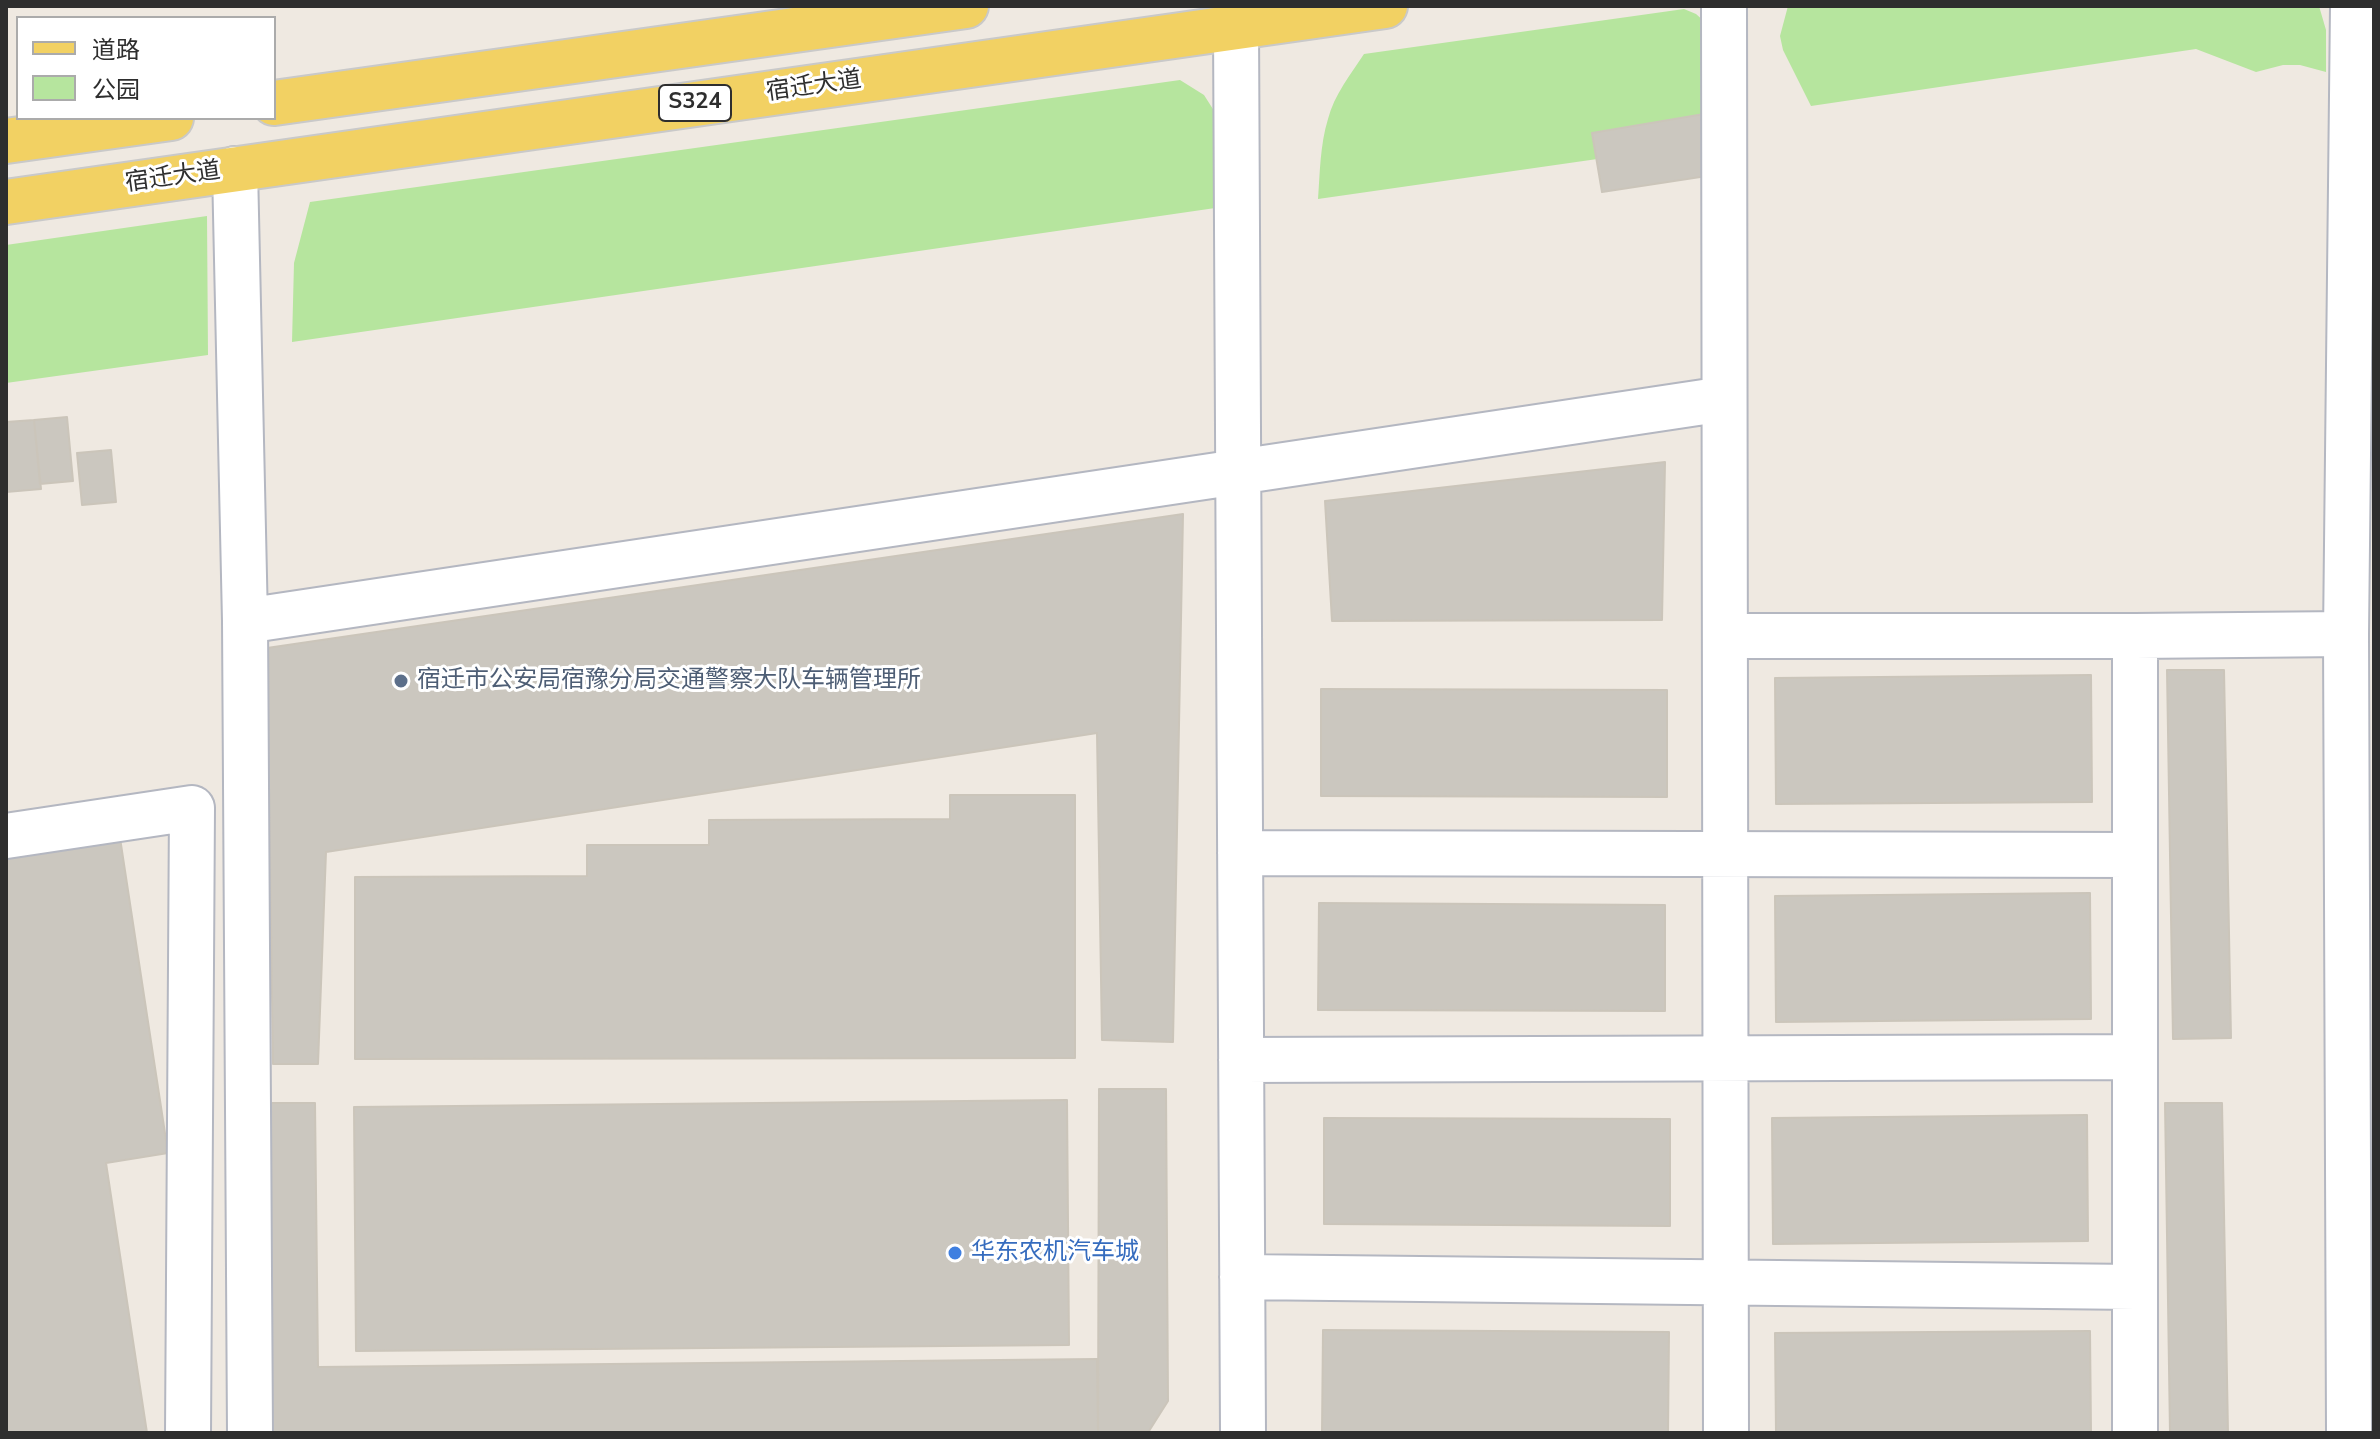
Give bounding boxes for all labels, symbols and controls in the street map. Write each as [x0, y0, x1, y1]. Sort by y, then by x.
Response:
legend [16, 16, 276, 120]
text: 道路 [92, 34, 140, 66]
street label: 宿迁大道 [764, 66, 864, 108]
text: 公园 [92, 74, 140, 106]
road number: S324 [659, 85, 731, 121]
street label: 宿迁大道 [123, 157, 223, 199]
place label: 宿迁市公安局宿豫分局交通警察大队车辆管理所 [417, 667, 921, 695]
marker: 宿迁市公安局宿豫分局交通警察大队车辆管理所 [392, 672, 410, 690]
place label: 华东农机汽车城 [971, 1239, 1139, 1267]
marker: 华东农机汽车城 [946, 1244, 964, 1262]

